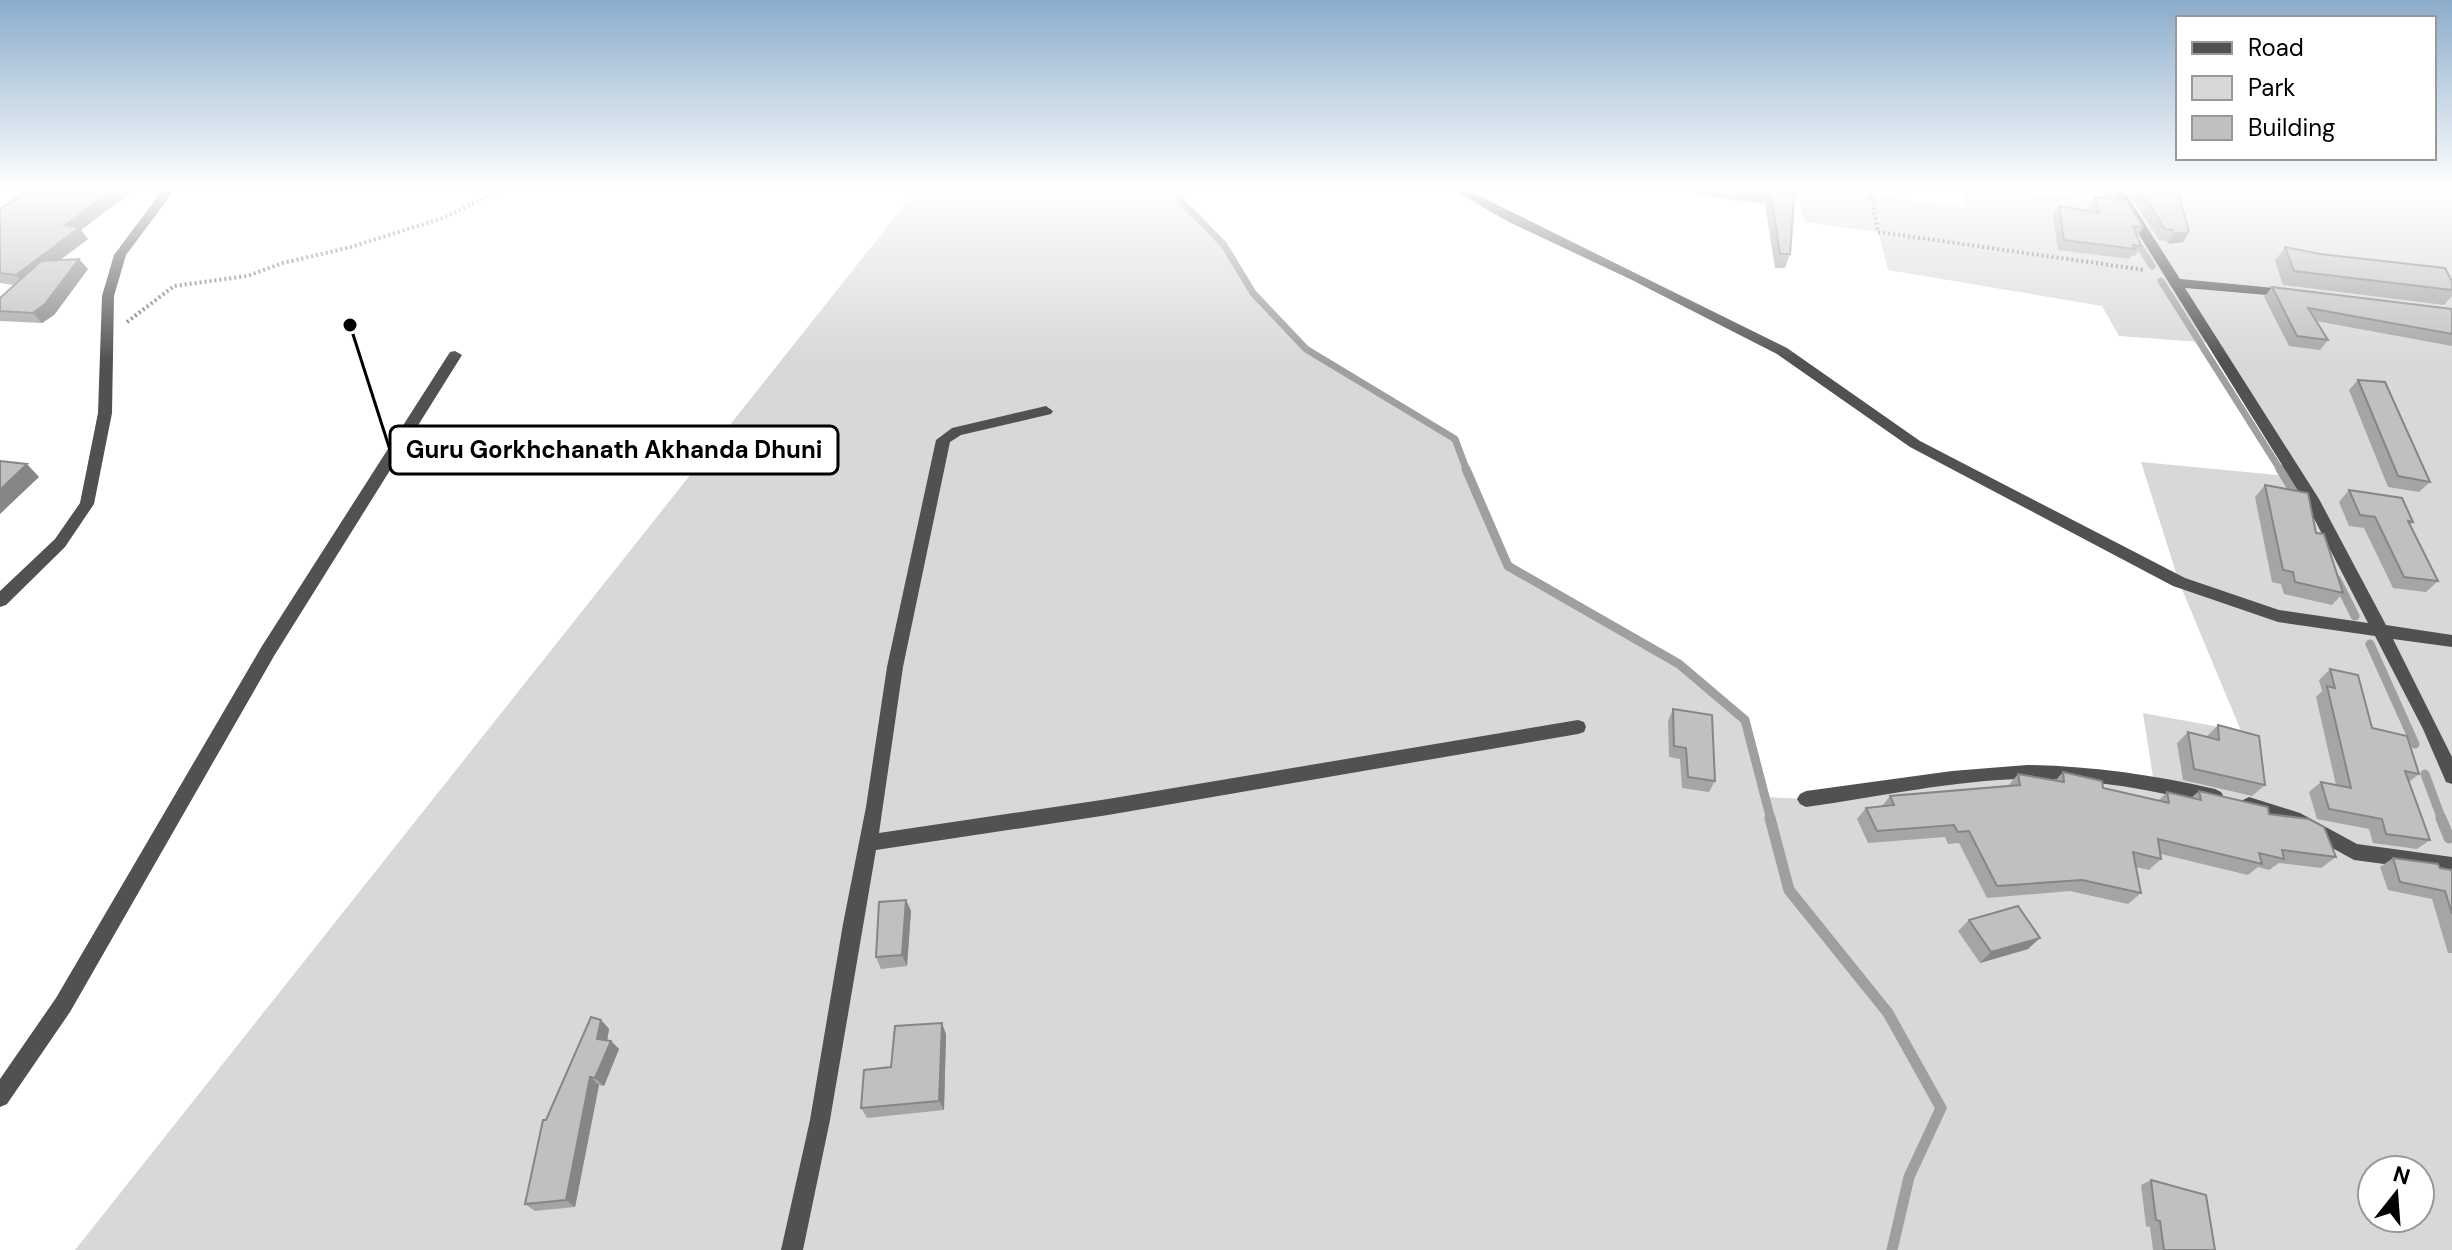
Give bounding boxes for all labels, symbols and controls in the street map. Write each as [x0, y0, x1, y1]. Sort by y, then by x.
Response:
legend [2176, 16, 2436, 160]
text: Road [2248, 32, 2304, 63]
text: Park [2248, 72, 2295, 103]
text: Building [2248, 112, 2335, 143]
callout: Guru Gorkhchanath Akhanda Dhuni [390, 426, 838, 474]
text: Guru Gorkhchanath Akhanda Dhuni [406, 434, 822, 465]
north arrow [2356, 1154, 2436, 1234]
text: N [2390, 1159, 2414, 1192]

